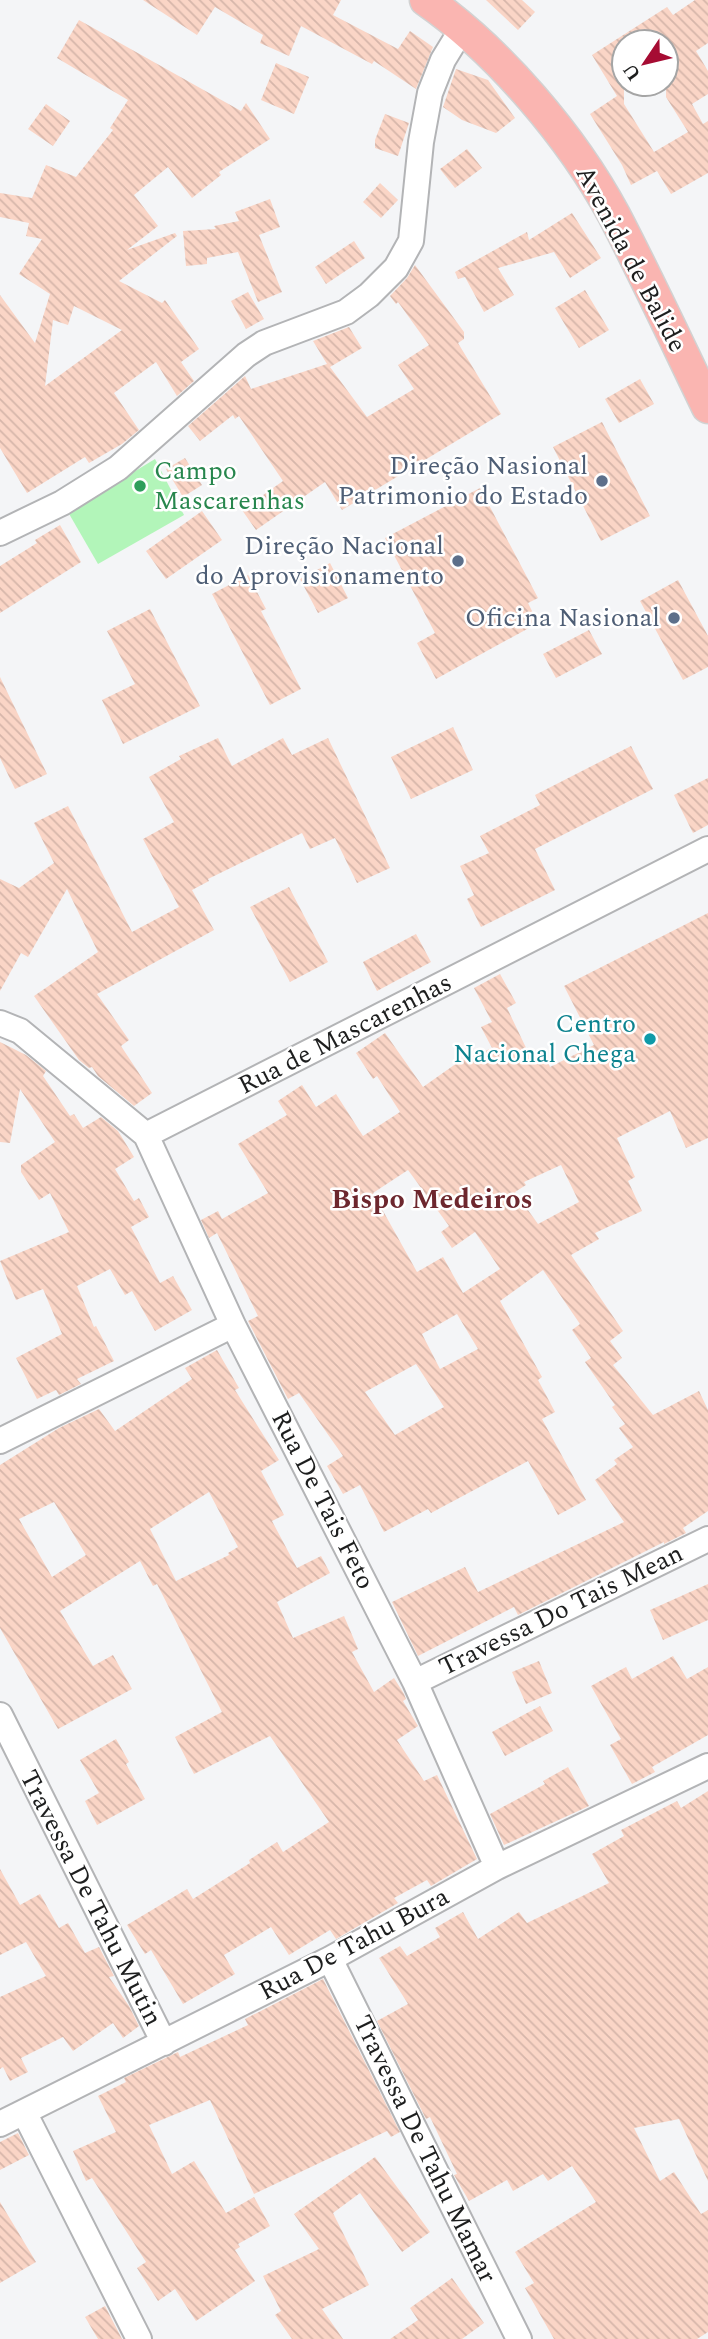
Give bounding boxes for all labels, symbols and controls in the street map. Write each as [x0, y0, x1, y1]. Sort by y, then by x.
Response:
north arrow [610, 28, 680, 98]
text: U [616, 57, 649, 87]
street label: Avenida de Balide [565, 158, 697, 360]
place label: Direção Nasional Patrimonio do Estado [338, 446, 588, 516]
place label: Campo Mascarenhas [154, 451, 305, 521]
marker: Direção Nasional Patrimonio do Estado [594, 473, 610, 489]
marker: Campo Mascarenhas [132, 478, 148, 494]
place label: Direção Nacional do Aprovisionamento [195, 526, 444, 596]
marker: Direção Nacional do Aprovisionamento [450, 553, 466, 569]
place label: Oficina Nasional [465, 598, 660, 638]
marker: Oficina Nasional [666, 610, 682, 626]
street label: Rua de Mascarenhas [231, 963, 459, 1105]
place label: Centro Nacional Chega [453, 1004, 636, 1074]
marker: Centro Nacional Chega [642, 1031, 658, 1047]
district label: Bispo Medeiros [331, 1178, 533, 1221]
street label: Rua De Tais Feto [261, 1403, 385, 1597]
street label: Travessa Do Tais Mean [432, 1533, 690, 1687]
street label: Travessa De Tahu Mutin [9, 1763, 173, 2033]
street label: Rua De Tahu Bura [252, 1877, 457, 2011]
street label: Travessa De Tahu Mamar [343, 2008, 507, 2290]

